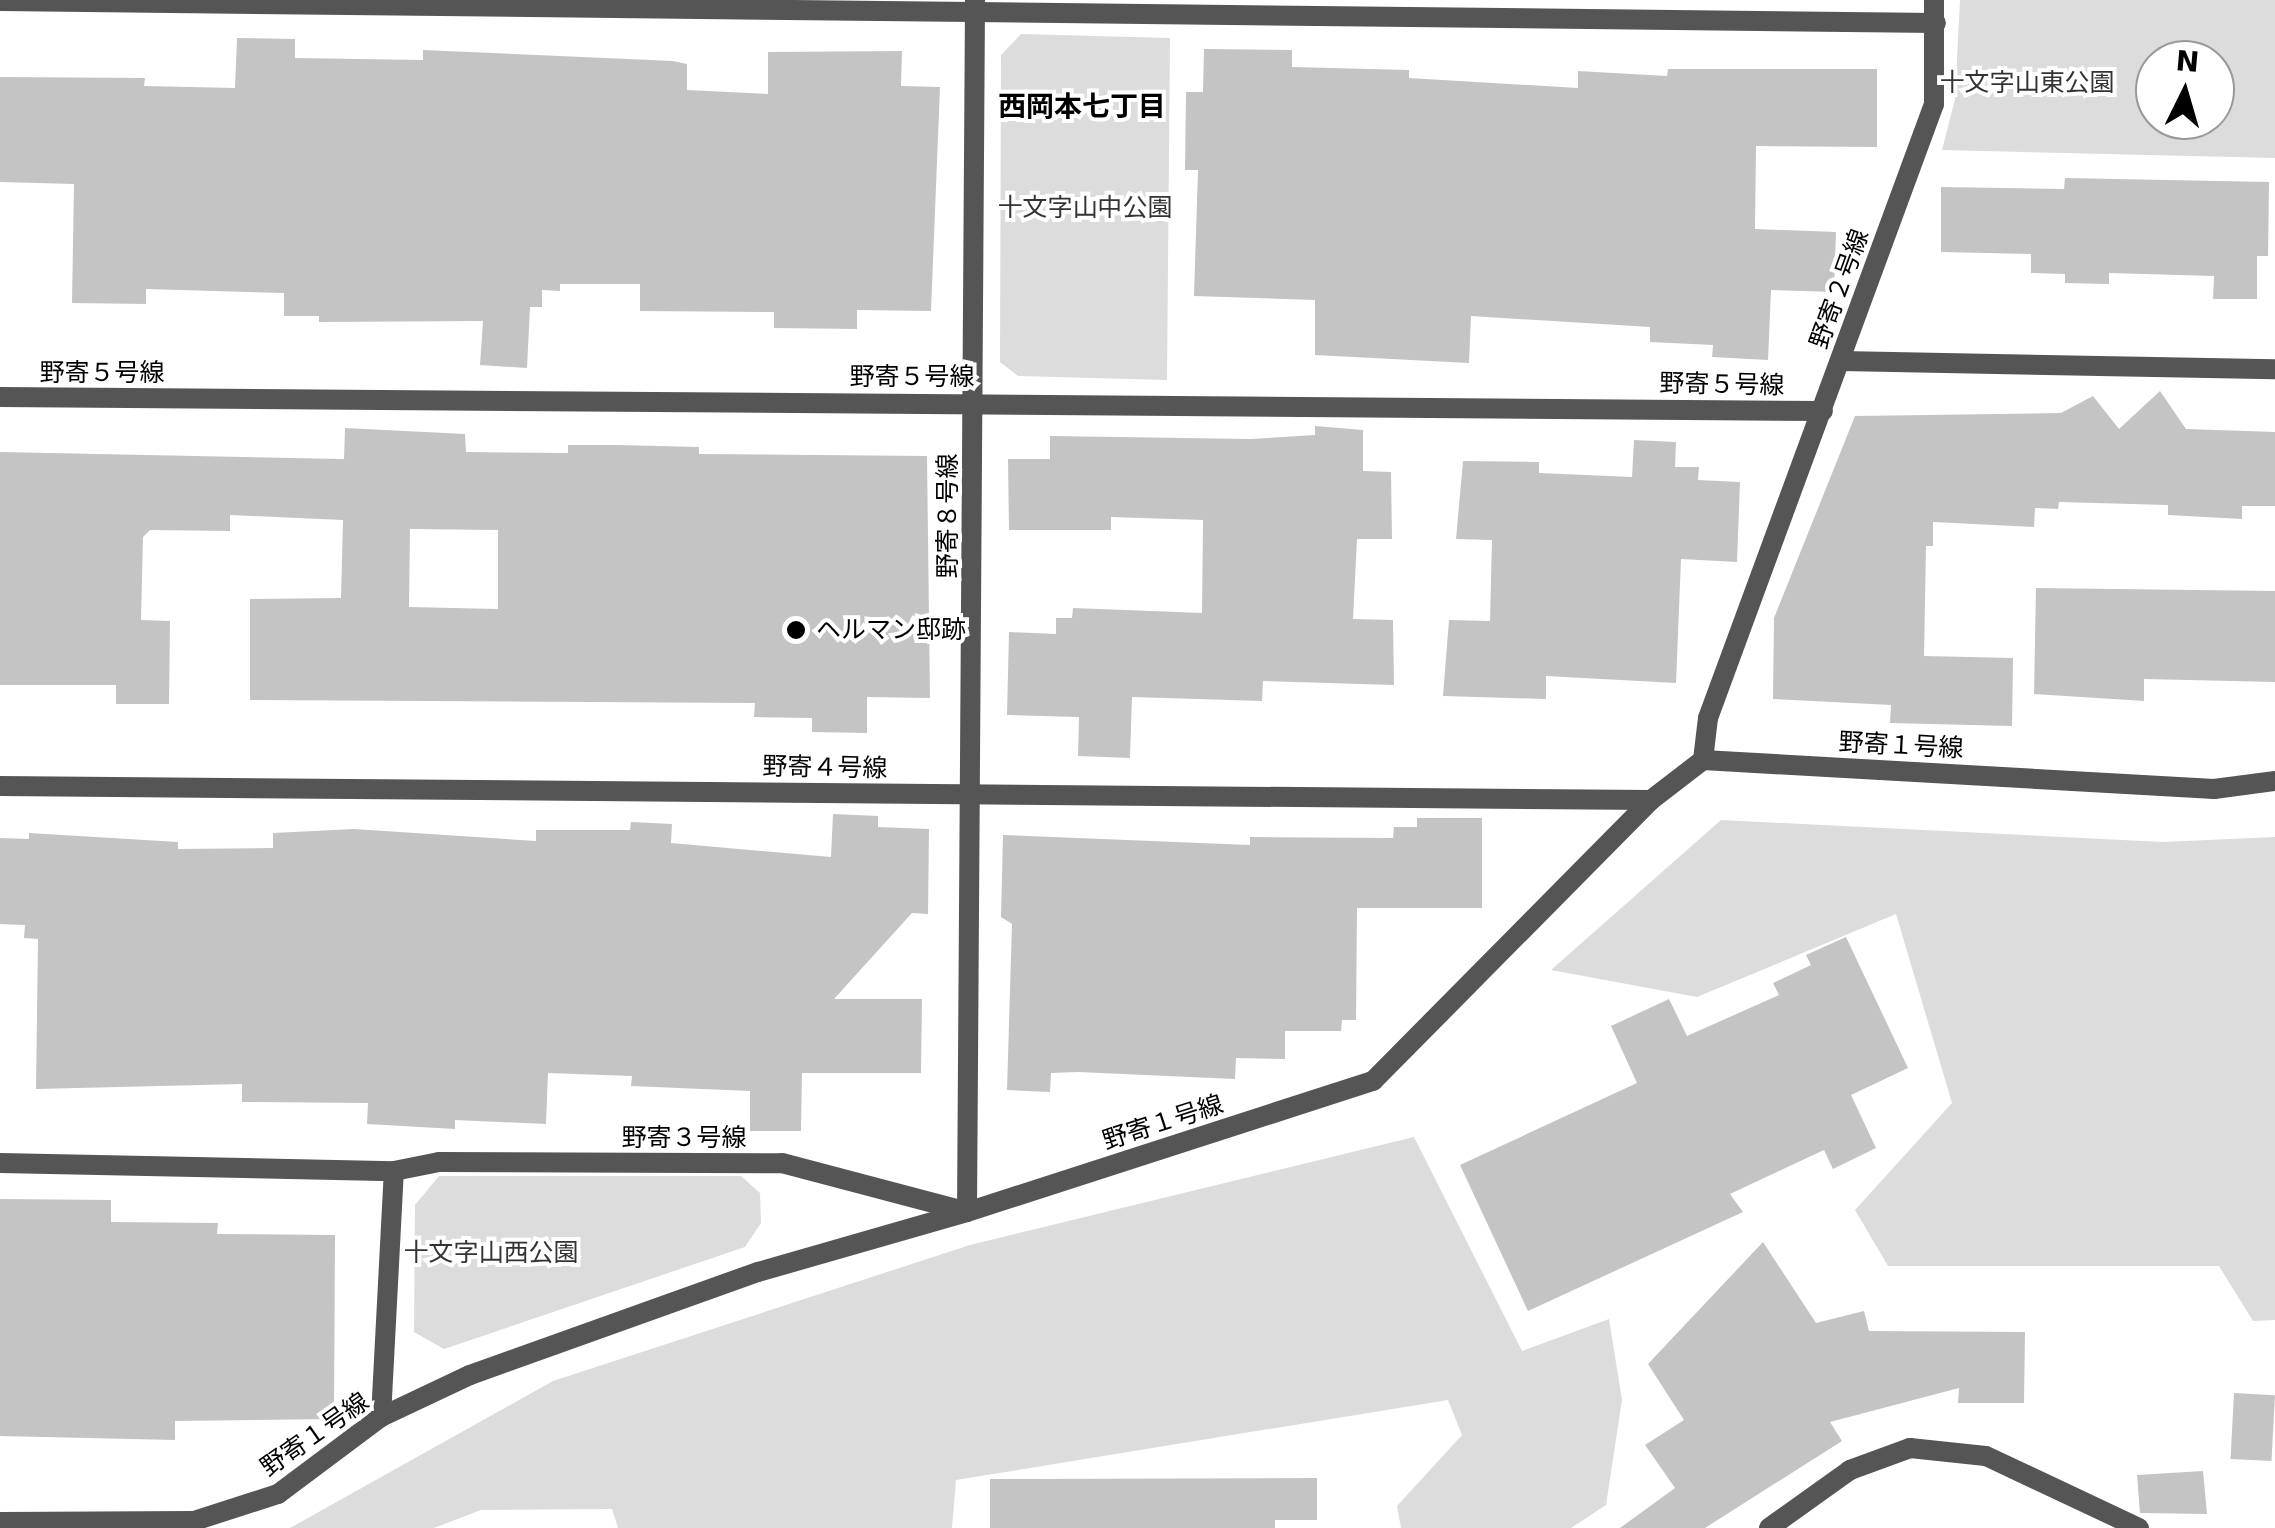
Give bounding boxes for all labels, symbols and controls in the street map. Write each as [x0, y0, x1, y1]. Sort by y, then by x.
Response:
north arrow [2135, 40, 2235, 140]
text: N [2174, 44, 2201, 79]
park label: 十文字山東公園 [1940, 68, 2114, 98]
district label: 西岡本七丁目 [998, 90, 1166, 124]
park label: 十文字山中公園 [998, 193, 1172, 223]
street label: 野寄２号線 [1805, 225, 1875, 353]
street label: 野寄５号線 [40, 358, 164, 388]
street label: 野寄５号線 [850, 362, 974, 392]
street label: 野寄５号線 [1659, 369, 1785, 401]
street label: 野寄８号線 [933, 454, 963, 578]
place label: ヘルマン邸跡 [816, 615, 966, 645]
marker: ヘルマン邸跡 [785, 619, 807, 641]
street label: 野寄１号線 [1838, 728, 1964, 764]
street label: 野寄４号線 [762, 752, 888, 784]
street label: 野寄１号線 [1099, 1089, 1227, 1157]
street label: 野寄３号線 [622, 1123, 746, 1153]
park label: 十文字山西公園 [404, 1238, 578, 1268]
street label: 野寄１号線 [255, 1387, 375, 1483]

